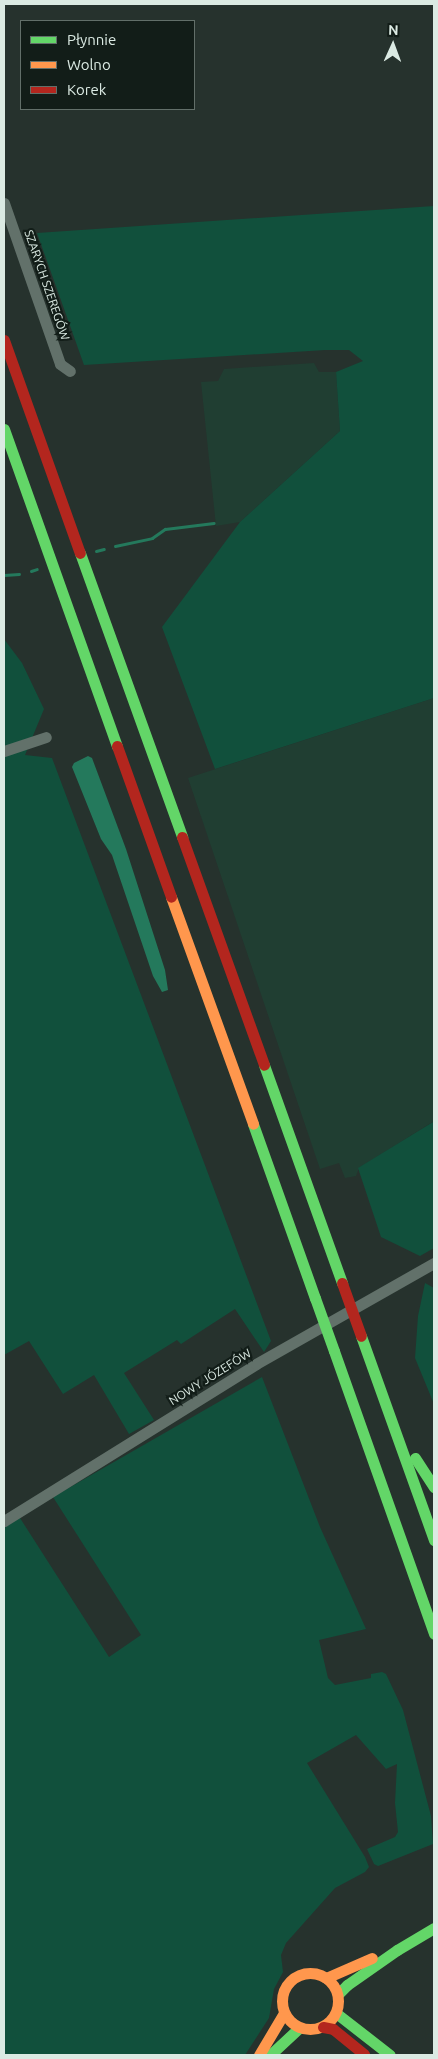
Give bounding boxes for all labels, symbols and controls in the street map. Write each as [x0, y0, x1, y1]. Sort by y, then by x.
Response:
legend [20, 20, 195, 110]
north arrow [368, 20, 418, 70]
text: N [388, 22, 399, 38]
text: Płynnie [67, 31, 116, 48]
text: Wolno [67, 56, 111, 73]
text: Korek [67, 81, 106, 98]
street label: SZARYCH SZEREGÓW [21, 228, 73, 342]
street label: NOWY JÓZEFÓW [166, 1346, 254, 1408]

